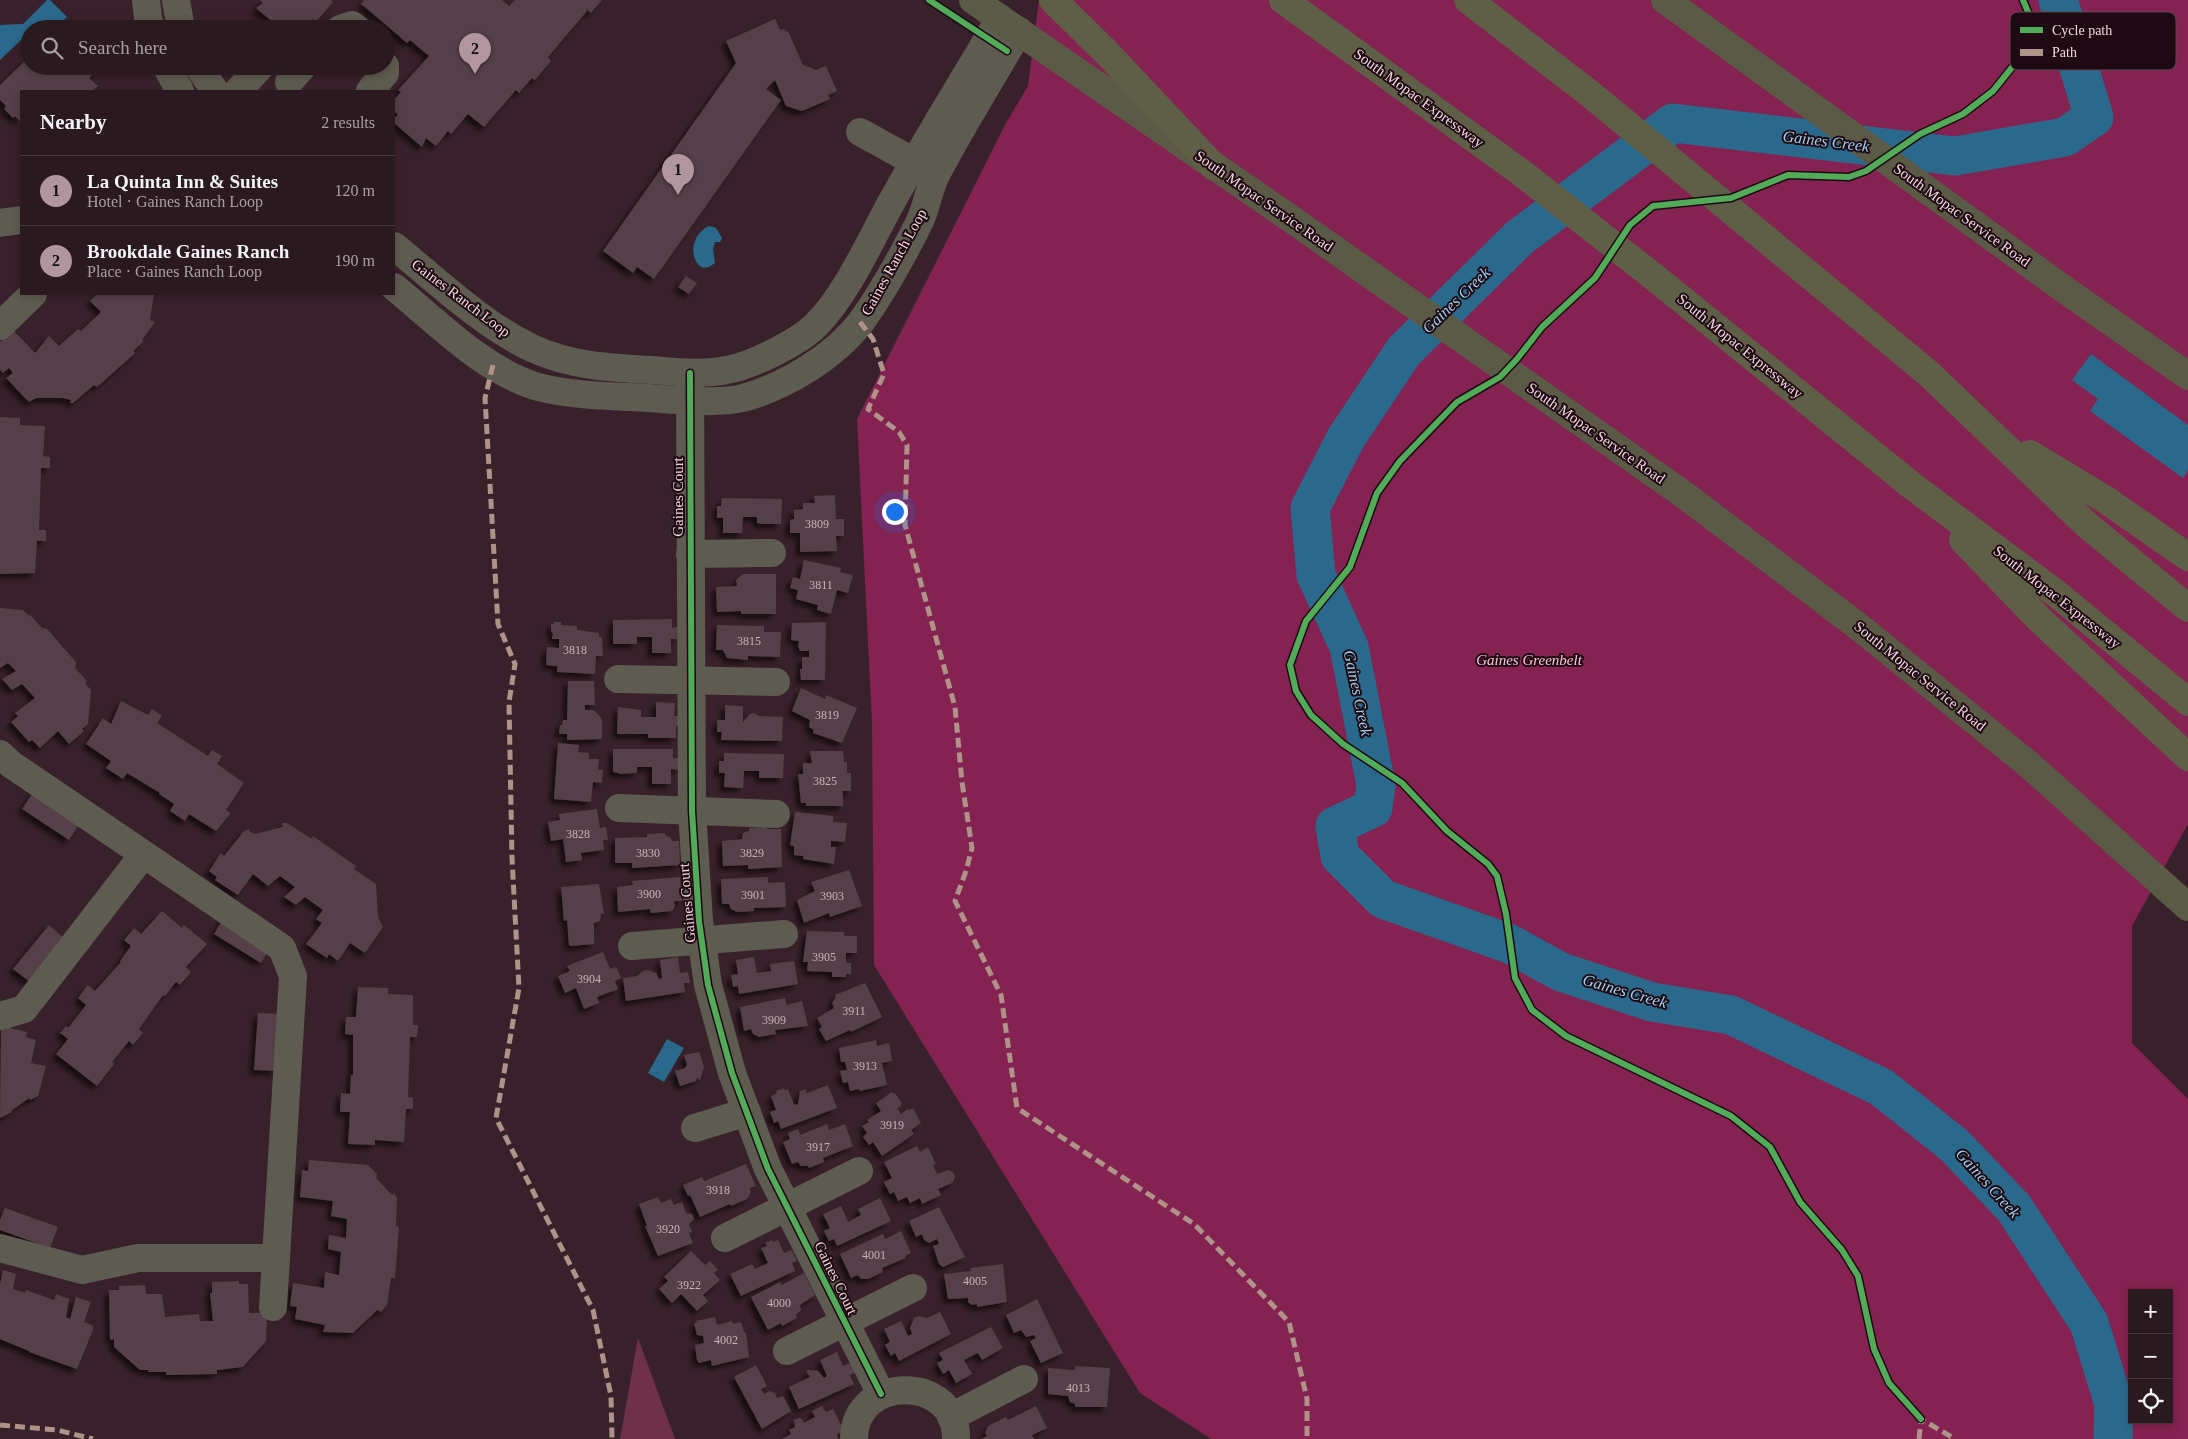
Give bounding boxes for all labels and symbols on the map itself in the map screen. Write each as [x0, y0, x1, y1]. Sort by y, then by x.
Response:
legend [2010, 12, 2176, 70]
text: Cycle path [2052, 23, 2112, 38]
pin: 2 [459, 33, 491, 74]
street label: South Mopac Expressway [1351, 45, 1487, 151]
text: Path [2052, 45, 2077, 60]
water label: Gaines Creek [1782, 127, 1871, 155]
street label: South Mopac Service Road [1192, 147, 1336, 255]
pin: 1 [662, 154, 694, 195]
street label: South Mopac Service Road [1891, 160, 2034, 270]
street label: Gaines Ranch Loop [858, 206, 930, 318]
street label: Gaines Ranch Loop [409, 256, 513, 340]
water label: Gaines Creek [1419, 263, 1494, 336]
street label: South Mopac Expressway [1674, 290, 1806, 402]
street label: South Mopac Service Road [1524, 379, 1668, 487]
street label: Gaines Court [670, 456, 686, 537]
your location [882, 499, 908, 525]
house number: 3809 [805, 517, 829, 531]
street label: South Mopac Expressway [1990, 542, 2124, 652]
house number: 3811 [809, 578, 833, 592]
street label: South Mopac Service Road [1851, 618, 1989, 734]
house number: 3815 [737, 634, 761, 648]
house number: 3818 [563, 643, 587, 657]
water label: Gaines Creek [1341, 649, 1376, 738]
park label: Gaines Greenbelt [1476, 652, 1583, 668]
house number: 3819 [815, 708, 839, 722]
house number: 3825 [813, 774, 837, 788]
house number: 3828 [566, 827, 590, 841]
house number: 3830 [636, 846, 660, 860]
house number: 3829 [740, 846, 764, 860]
street label: Gaines Court [675, 862, 698, 943]
house number: 3900 [637, 887, 661, 901]
house number: 3901 [741, 888, 765, 902]
house number: 3903 [820, 889, 844, 903]
house number: 3905 [812, 950, 836, 964]
water label: Gaines Creek [1581, 971, 1670, 1011]
house number: 3904 [577, 972, 601, 986]
house number: 3911 [842, 1004, 866, 1018]
house number: 3909 [762, 1013, 786, 1027]
house number: 3913 [853, 1059, 877, 1073]
house number: 3919 [880, 1118, 904, 1132]
house number: 3917 [806, 1140, 830, 1154]
water label: Gaines Creek [1953, 1145, 2024, 1222]
house number: 3918 [706, 1183, 730, 1197]
house number: 3920 [656, 1222, 680, 1236]
street label: Gaines Court [811, 1239, 861, 1318]
house number: 4001 [862, 1248, 886, 1262]
house number: 4005 [963, 1274, 987, 1288]
house number: 3922 [677, 1278, 701, 1292]
house number: 4000 [767, 1296, 791, 1310]
house number: 4002 [714, 1333, 738, 1347]
house number: 4013 [1066, 1381, 1090, 1395]

